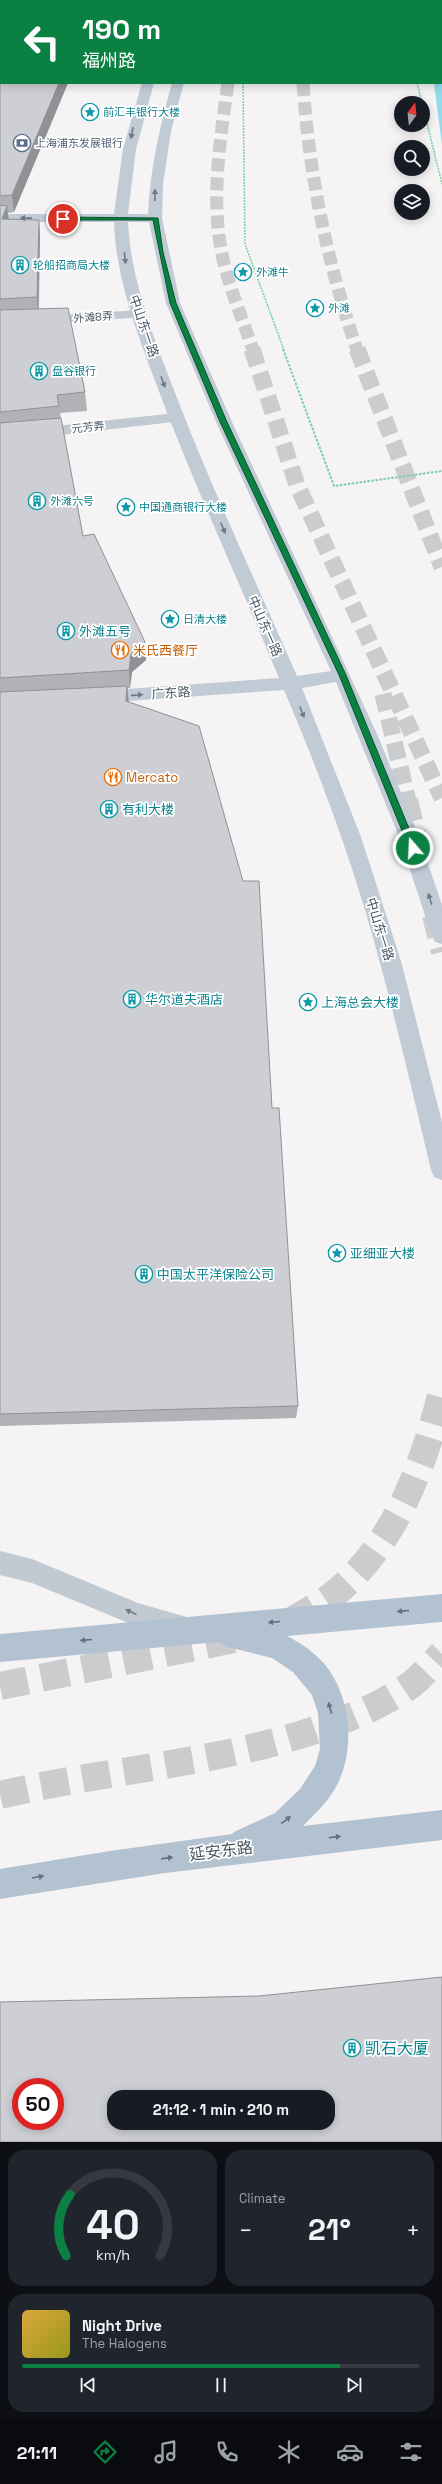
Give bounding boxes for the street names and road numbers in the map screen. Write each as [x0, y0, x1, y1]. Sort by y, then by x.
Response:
street label: 中山东一路 [125, 292, 163, 360]
street label: 外滩8弄 [73, 309, 113, 325]
street label: 元芳弄 [71, 418, 105, 436]
street label: 中山东一路 [244, 593, 286, 659]
street label: 广东路 [151, 683, 191, 703]
street label: 中山东一路 [362, 895, 398, 963]
street label: 延安东路 [188, 1837, 254, 1865]

